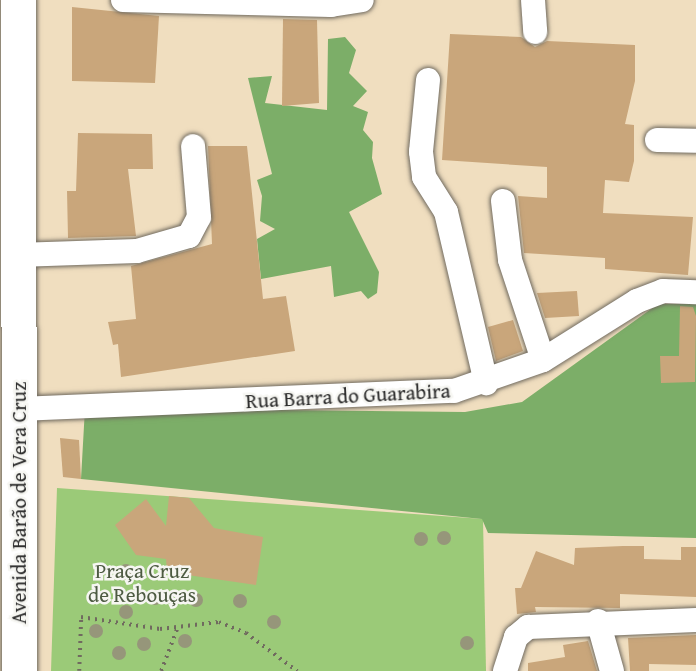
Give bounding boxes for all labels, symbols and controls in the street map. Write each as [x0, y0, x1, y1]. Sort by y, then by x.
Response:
street label: Rua Barra do Guarabira [245, 378, 451, 414]
street label: Avenida Barão de Vera Cruz [6, 382, 32, 624]
park label: Praça Cruz de Rebouças [88, 558, 196, 608]

